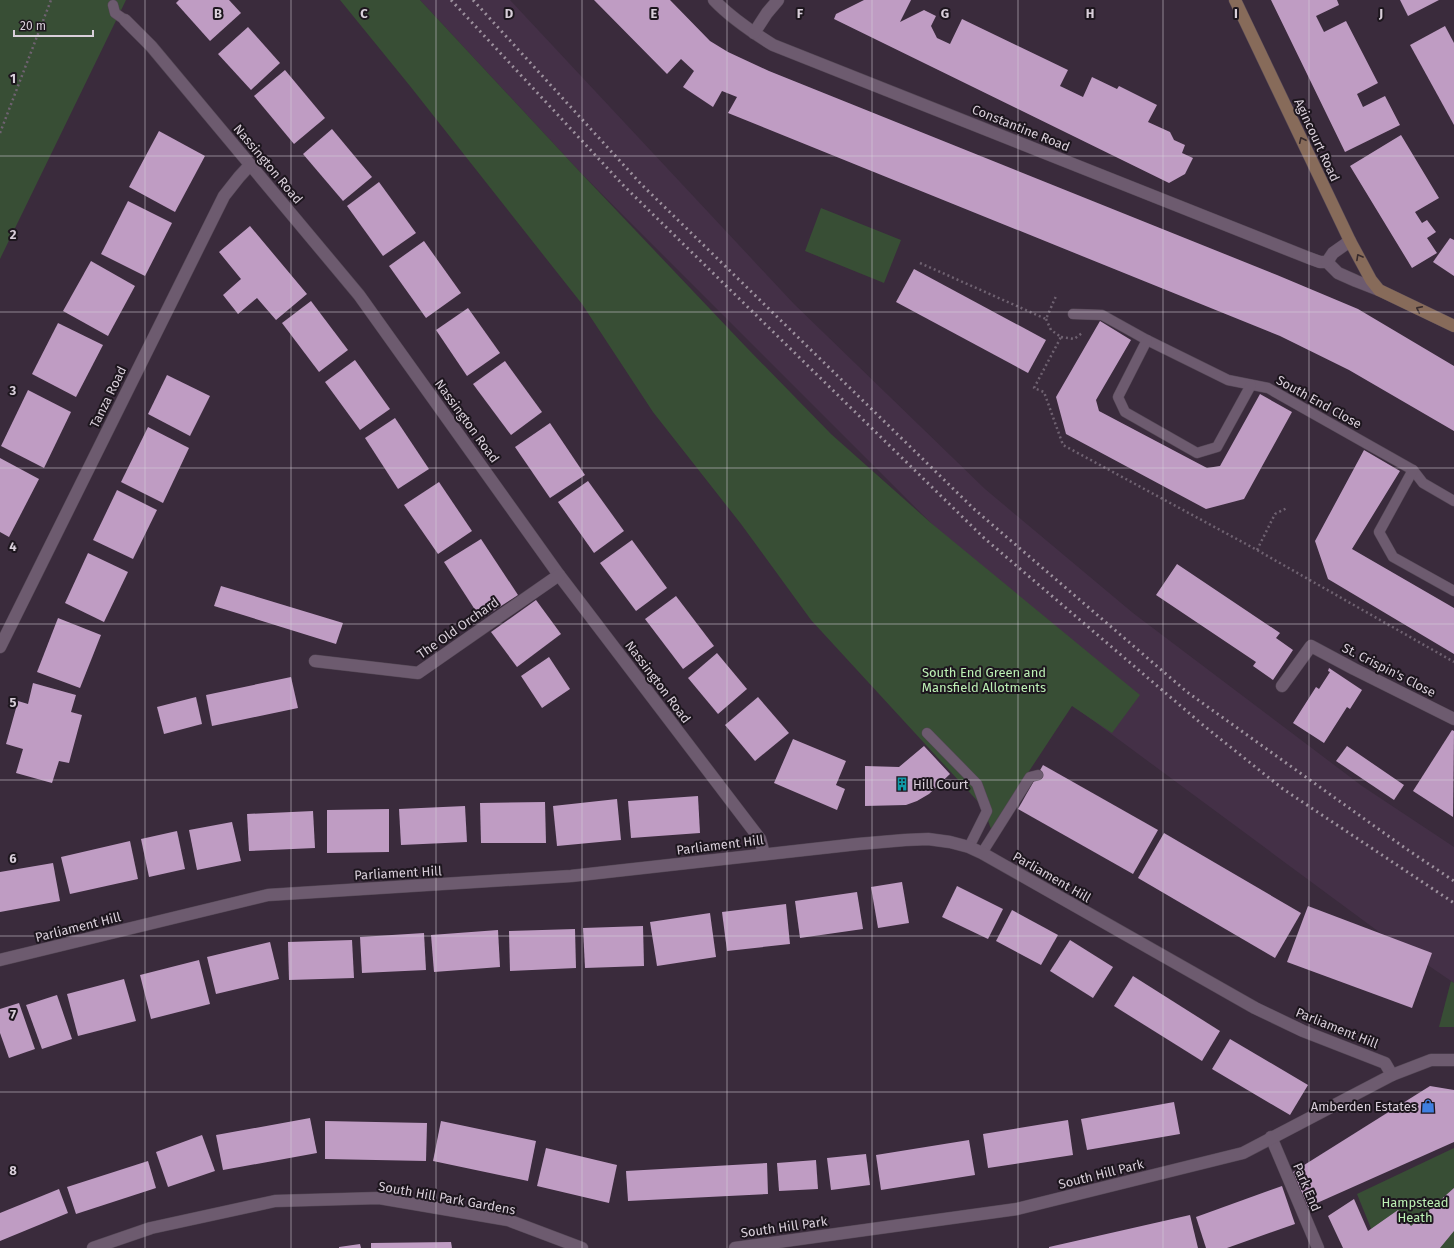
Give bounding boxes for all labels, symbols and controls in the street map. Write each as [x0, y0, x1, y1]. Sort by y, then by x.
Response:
text: B [214, 6, 222, 21]
text: C [360, 6, 368, 21]
text: D [505, 6, 514, 21]
text: E [651, 6, 658, 21]
text: F [797, 6, 804, 21]
text: G [941, 6, 949, 21]
text: H [1086, 6, 1094, 21]
text: I [1234, 6, 1238, 21]
text: J [1378, 6, 1383, 21]
scale bar [14, 12, 93, 38]
text: 20 m [20, 19, 46, 33]
text: 1 [10, 71, 16, 86]
street label: Agincourt Road [1291, 96, 1343, 184]
street label: Constantine Road [970, 102, 1072, 154]
street label: Nassington Road [230, 121, 306, 207]
one-way arrow [1299, 137, 1307, 144]
text: 2 [10, 227, 17, 242]
one-way arrow [1356, 254, 1363, 261]
one-way arrow [1416, 306, 1423, 314]
street label: Tanza Road [87, 364, 129, 430]
street label: South End Close [1274, 372, 1364, 432]
street label: Nassington Road [432, 377, 502, 465]
text: 3 [9, 383, 17, 398]
text: 4 [9, 539, 17, 554]
street label: The Old Orchard [414, 594, 502, 662]
street label: Nassington Road [622, 638, 694, 726]
street label: St. Crispin's Close [1340, 640, 1438, 700]
park label: South End Green and Mansfield Allotments [922, 665, 1046, 695]
text: 5 [10, 695, 17, 710]
building icon: Hill Court [894, 776, 910, 792]
place label: Hill Court [913, 777, 969, 792]
street label: Parliament Hill [676, 832, 765, 858]
street label: Parliament Hill [1010, 849, 1094, 905]
text: 6 [9, 851, 17, 866]
street label: Parliament Hill [354, 863, 442, 883]
street label: Parliament Hill [34, 909, 122, 945]
street label: Parliament Hill [1294, 1005, 1381, 1051]
text: 7 [10, 1007, 16, 1022]
shop icon: Amberden Estates [1420, 1098, 1436, 1114]
place label: Amberden Estates [1311, 1099, 1417, 1114]
street label: South Hill Park [1057, 1156, 1145, 1192]
street label: Park End [1290, 1160, 1324, 1214]
text: 8 [9, 1163, 17, 1178]
street label: South Hill Park Gardens [377, 1179, 517, 1217]
park label: Hampstead Heath [1381, 1195, 1449, 1225]
street label: South Hill Park [740, 1213, 829, 1240]

